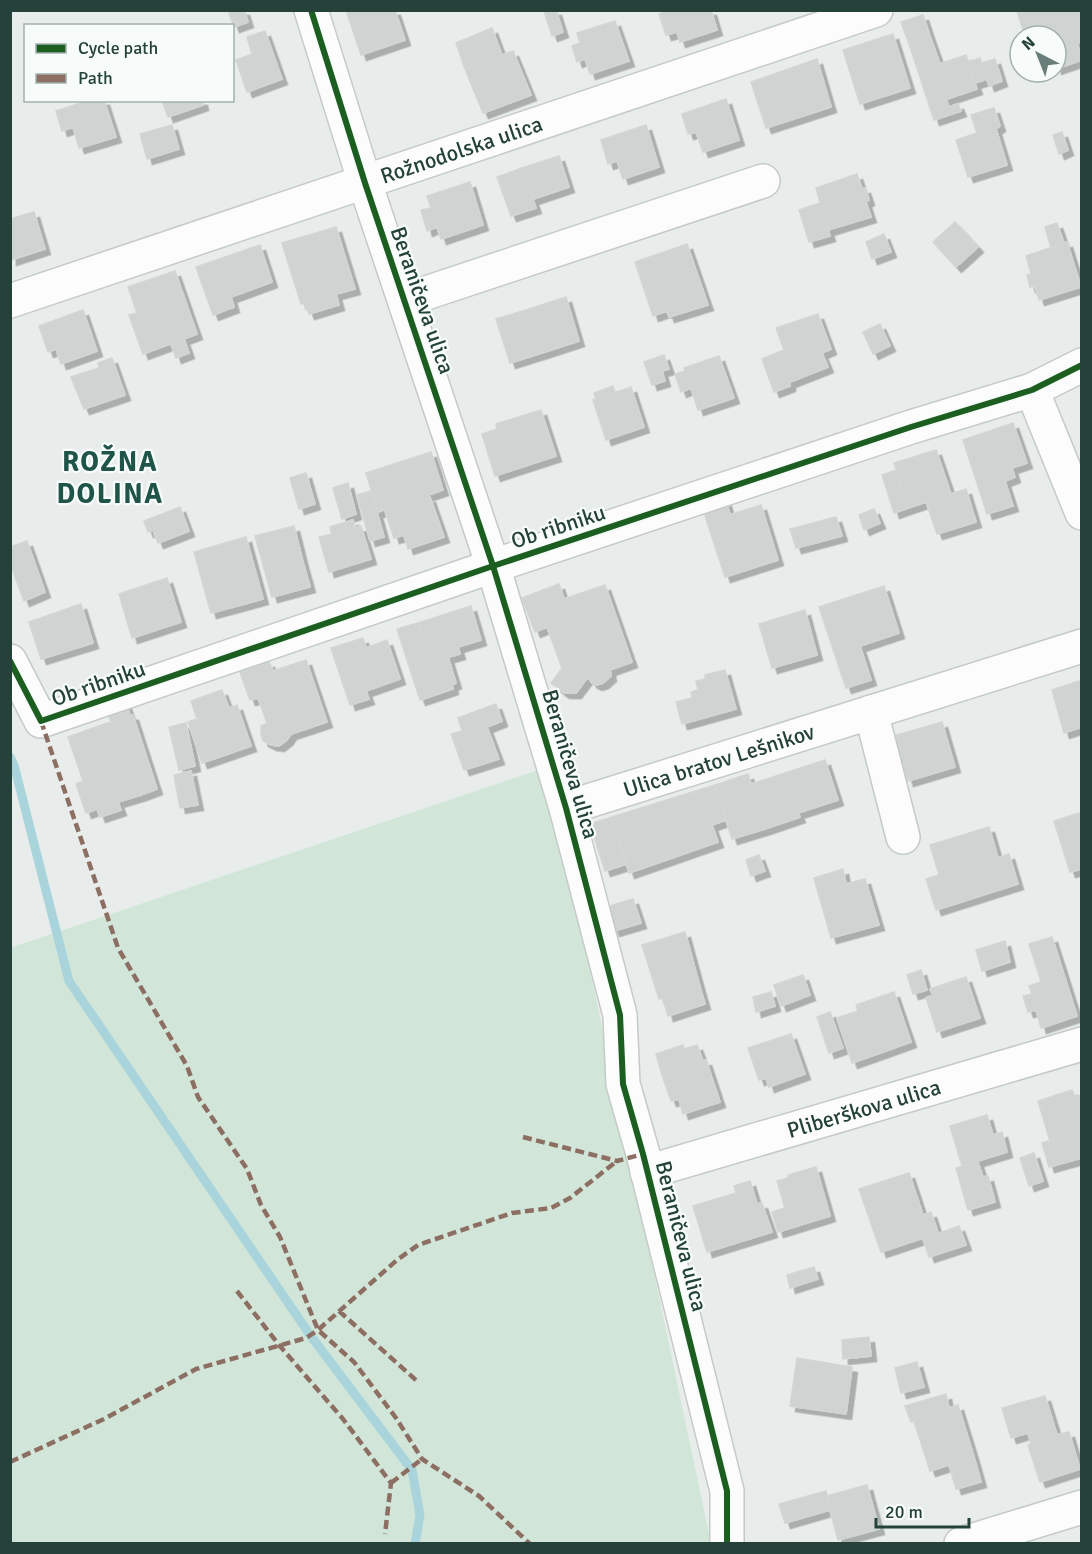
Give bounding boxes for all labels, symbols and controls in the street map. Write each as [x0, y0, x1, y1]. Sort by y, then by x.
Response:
legend [24, 24, 234, 102]
north arrow [1008, 24, 1068, 84]
text: N [1018, 32, 1039, 55]
text: Cycle path [78, 37, 158, 59]
text: Path [78, 67, 113, 89]
street label: Rožnodolska ulica [377, 110, 546, 190]
street label: Beraničeva ulica [385, 223, 460, 377]
district label: ROŽNA DOLINA [56, 444, 164, 511]
street label: Ob ribniku [508, 499, 609, 554]
street label: Ob ribniku [48, 655, 149, 712]
street label: Beraničeva ulica [536, 686, 605, 842]
street label: Ulica bratov Lešnikov [620, 718, 818, 803]
street label: Pliberškova ulica [784, 1073, 944, 1144]
street label: Beraničeva ulica [650, 1158, 713, 1314]
scale bar [876, 1491, 969, 1529]
text: 20 m [885, 1501, 923, 1523]

